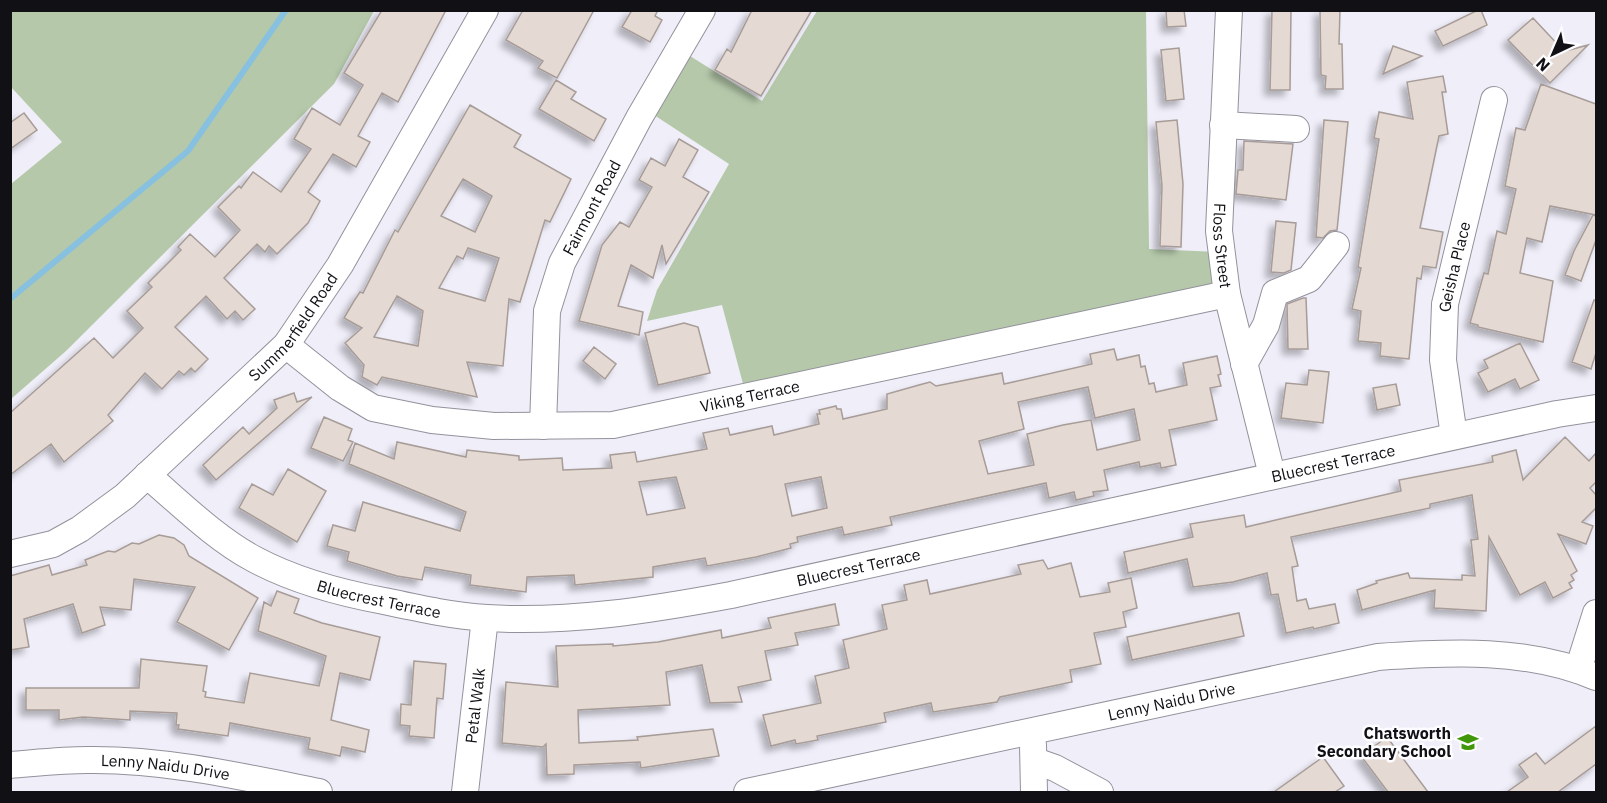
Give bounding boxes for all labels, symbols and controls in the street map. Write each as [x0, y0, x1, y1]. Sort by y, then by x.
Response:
north arrow [1523, 24, 1583, 84]
text: N [1531, 54, 1554, 76]
street label: Fairmont Road [558, 157, 625, 259]
street label: Floss Street [1209, 203, 1236, 289]
street label: Geisha Place [1435, 219, 1474, 312]
street label: Summerfield Road [244, 269, 342, 385]
street label: Viking Terrace [698, 375, 802, 416]
street label: Bluecrest Terrace [1269, 440, 1397, 486]
street label: Bluecrest Terrace [795, 544, 922, 590]
street label: Bluecrest Terrace [315, 575, 443, 622]
street label: Petal Walk [461, 666, 489, 744]
street label: Lenny Naidu Drive [1106, 678, 1237, 725]
place label: Chatsworth Secondary School [1317, 723, 1451, 761]
school or university icon: Chatsworth Secondary School [1456, 730, 1480, 754]
street label: Lenny Naidu Drive [101, 750, 232, 784]

